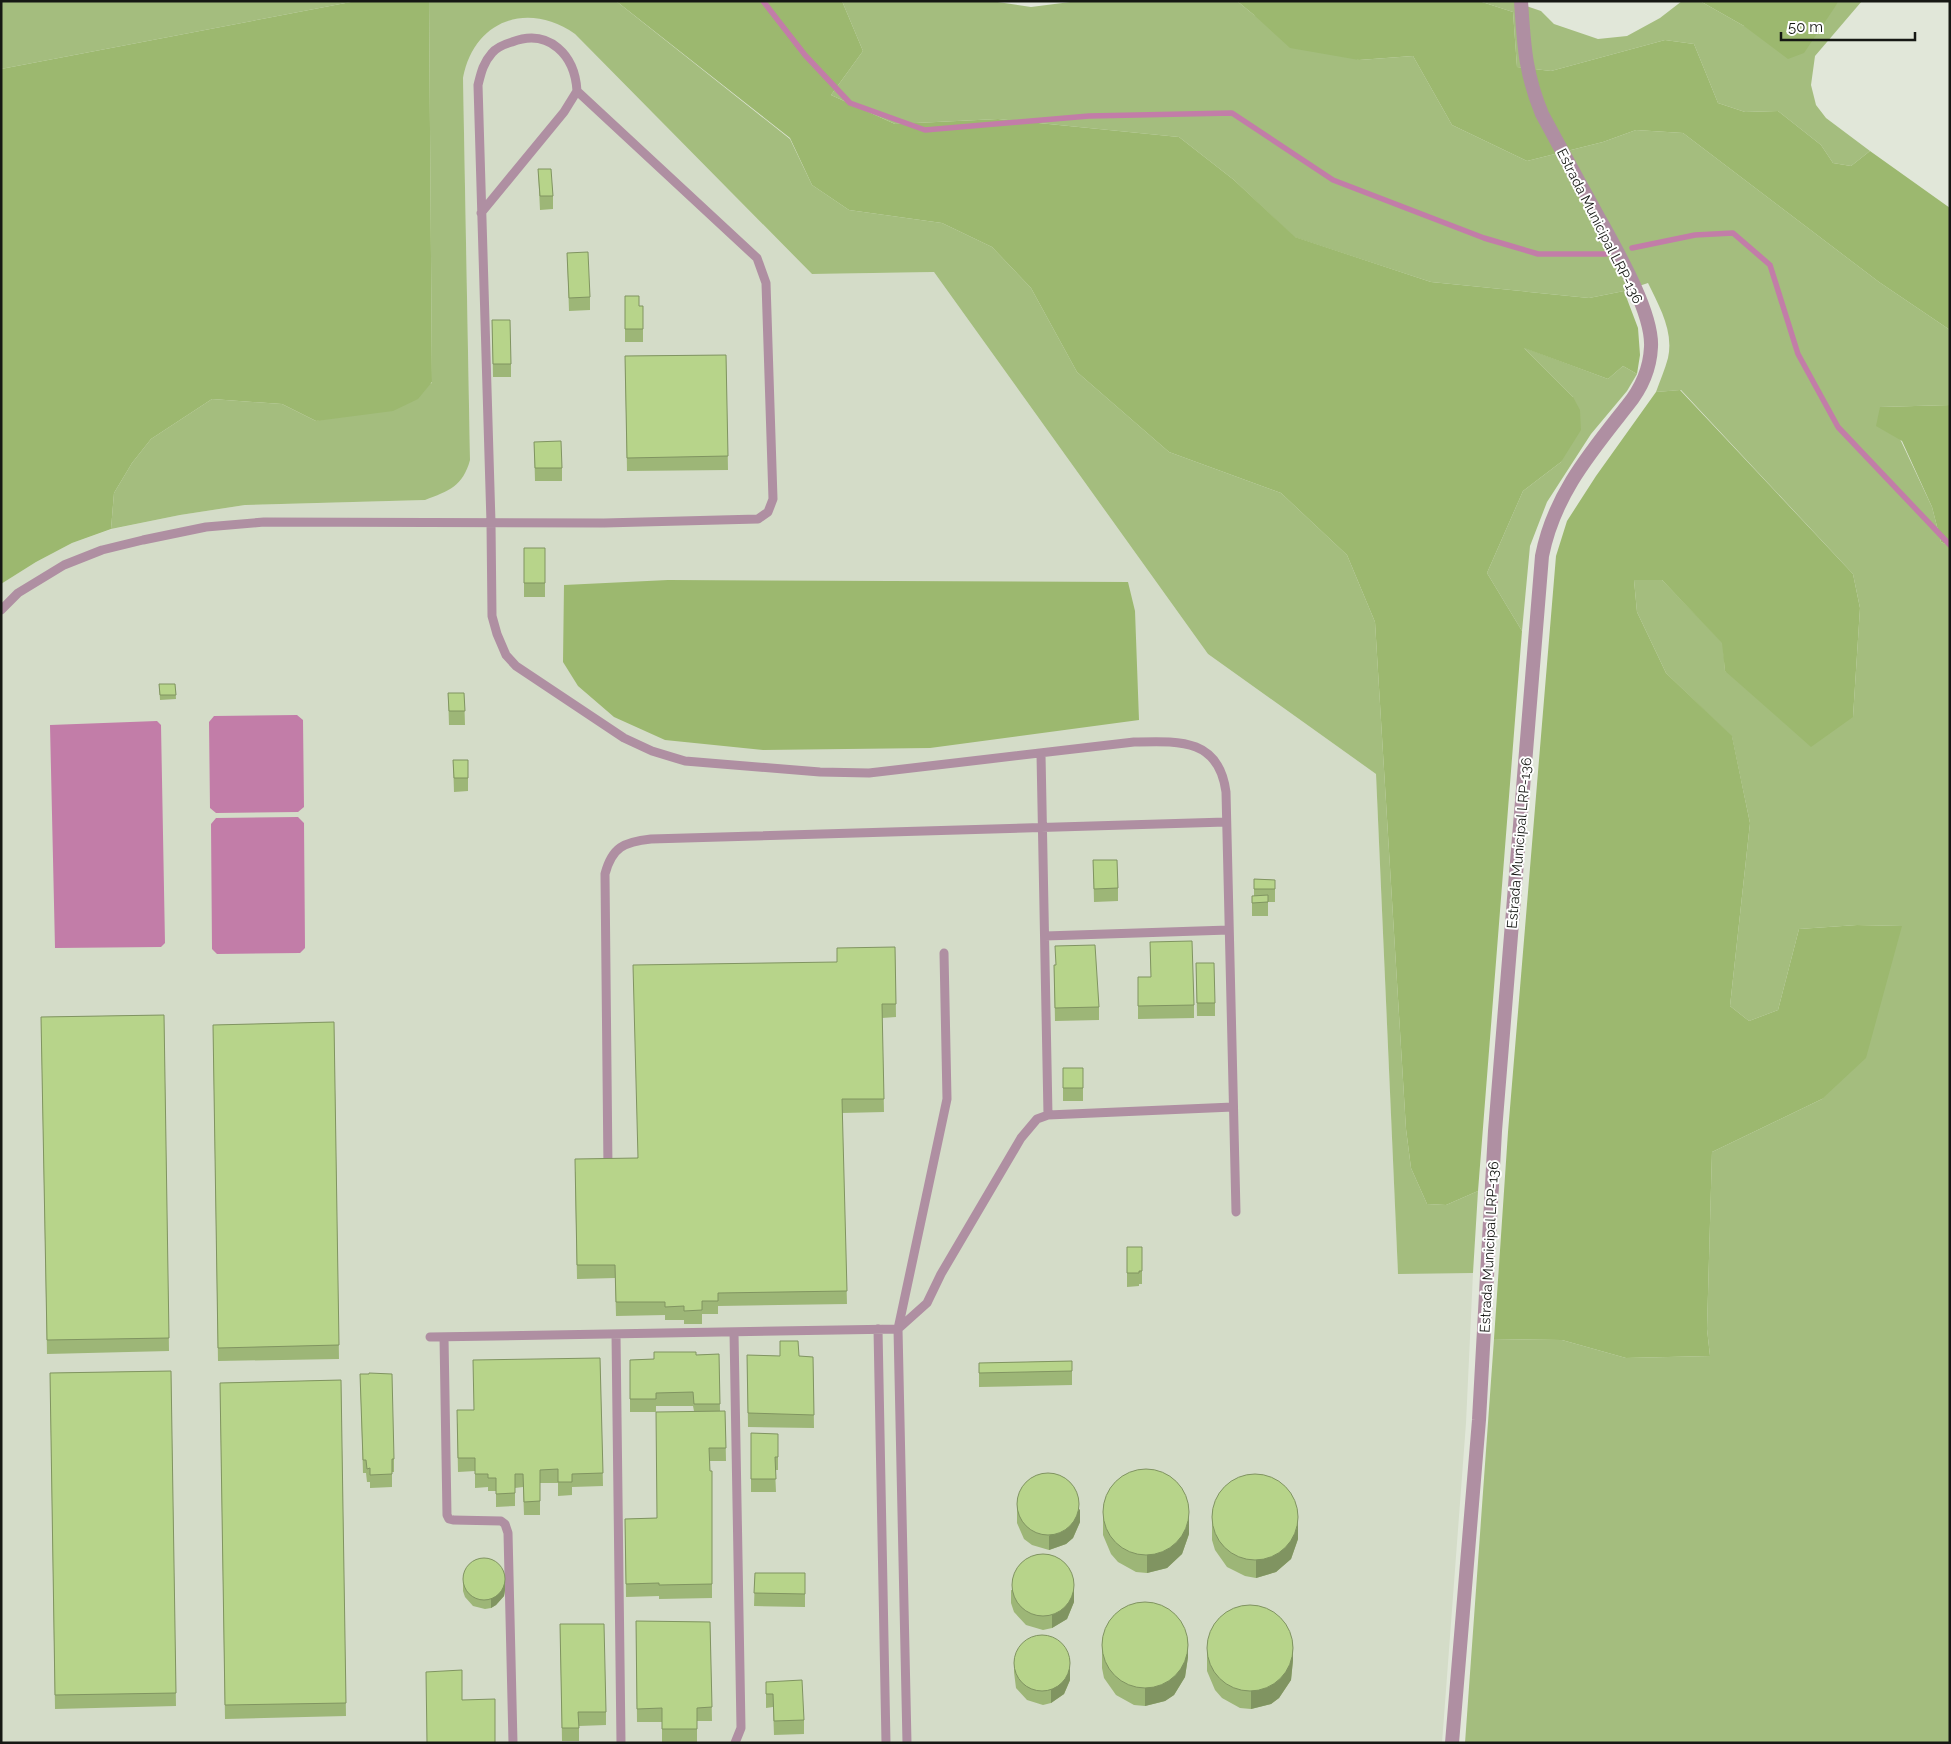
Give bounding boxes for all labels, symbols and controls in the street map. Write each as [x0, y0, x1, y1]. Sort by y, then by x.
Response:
scale bar [1781, 10, 1915, 42]
text: 50 m [1788, 18, 1823, 36]
street label: Estrada Municipal LRP-136 [1554, 146, 1646, 306]
street label: Estrada Municipal LRP-136 [1504, 757, 1534, 929]
street label: Estrada Municipal LRP-136 [1477, 1161, 1501, 1333]

